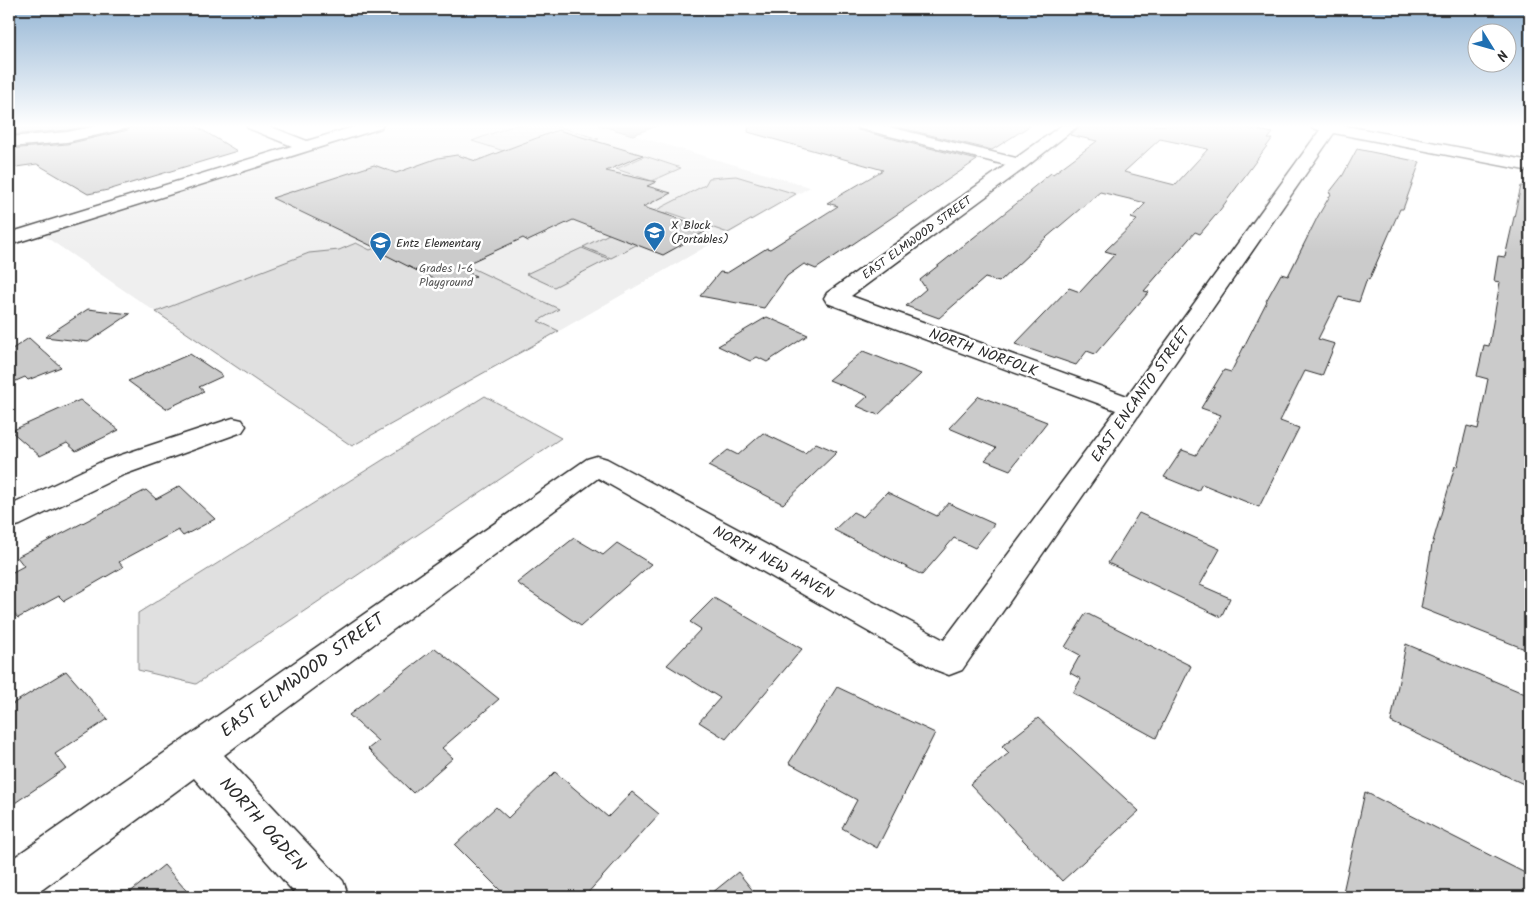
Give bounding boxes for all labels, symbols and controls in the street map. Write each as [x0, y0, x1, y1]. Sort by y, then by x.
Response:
north arrow [1466, 22, 1516, 72]
text: N [1490, 45, 1513, 65]
street label: EAST ELMWOOD STREET [858, 191, 977, 284]
place label: X Block (Portables) [671, 216, 729, 249]
school or university icon: X Block (Portables) [643, 220, 667, 251]
school or university icon: Entz Elementary [368, 231, 392, 262]
place label: Entz Elementary [396, 234, 481, 253]
park label: Grades 1-6 Playground [419, 259, 474, 292]
street label: EAST ENCANTO STREET [1085, 321, 1198, 468]
street label: NORTH NORFOLK [925, 322, 1041, 384]
street label: NORTH NEW HAVEN [708, 520, 838, 606]
street label: EAST ELMWOOD STREET [214, 605, 393, 746]
street label: NORTH OGDEN [211, 771, 313, 879]

